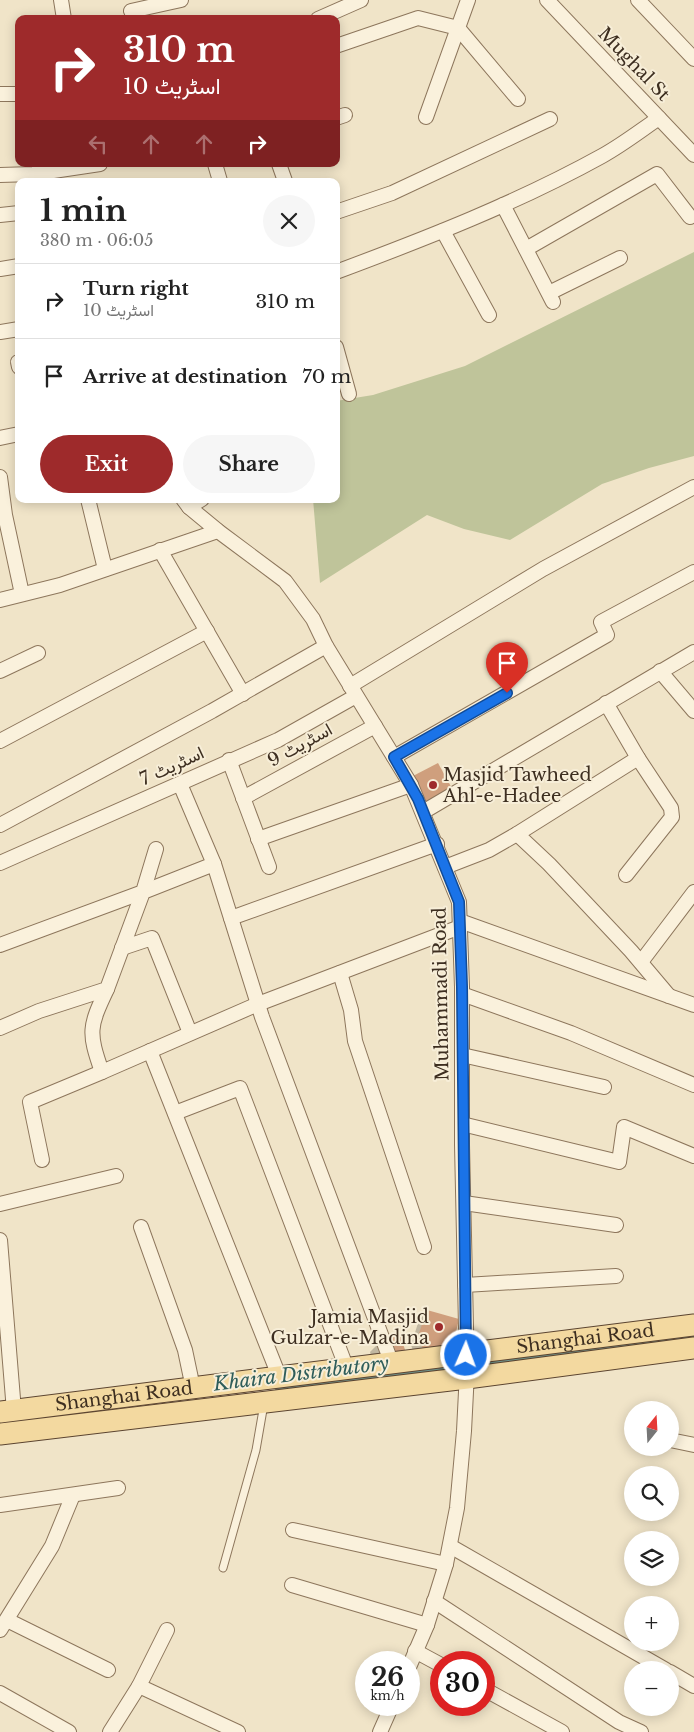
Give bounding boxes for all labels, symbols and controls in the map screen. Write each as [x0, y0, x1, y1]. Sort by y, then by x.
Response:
street label: Mughal St [594, 23, 675, 106]
text: 310 m [123, 28, 235, 71]
icon: right [40, 35, 105, 100]
text: اسٹریٹ 10 [123, 73, 221, 100]
icon: left [84, 130, 112, 158]
icon: ahead [137, 130, 165, 158]
icon: ahead [190, 130, 218, 158]
icon: right [243, 130, 271, 158]
text: 1 min [40, 192, 127, 229]
button: close [263, 195, 315, 247]
text: 380 m · 06:05 [40, 230, 153, 250]
text: Turn right [83, 277, 189, 300]
icon: right [40, 287, 68, 315]
text: 310 m [255, 290, 315, 313]
text: اسٹریٹ 10 [83, 300, 154, 320]
icon: arrive [40, 362, 68, 390]
text: Arrive at destination [83, 365, 287, 388]
text: 70 m [302, 365, 351, 388]
button: Exit [40, 435, 173, 493]
button: Share [183, 435, 315, 493]
pin [486, 642, 528, 693]
icon: arrive [493, 649, 521, 677]
street label: اسٹریٹ 9 [264, 718, 336, 772]
street label: اسٹریٹ 7 [137, 742, 207, 790]
place label: Masjid Tawheed Ahl-e-Hadee [442, 764, 592, 807]
marker: Masjid Tawheed Ahl-e-Hadee [427, 779, 439, 791]
street label: Muhammadi Road [428, 907, 454, 1081]
place label: Jamia Masjid Gulzar-e-Madina [270, 1306, 429, 1349]
street label: Shanghai Road [515, 1319, 656, 1358]
marker: Jamia Masjid Gulzar-e-Madina [433, 1321, 445, 1333]
position arrow [439, 1328, 491, 1380]
water label: Khaira Distributory [211, 1351, 390, 1396]
street label: Shanghai Road [54, 1377, 194, 1416]
north arrow [624, 1401, 679, 1456]
map controls [624, 1401, 679, 1716]
button: search [624, 1466, 679, 1521]
button: layers [624, 1531, 679, 1586]
button: + [624, 1596, 679, 1651]
speed limit sign: 30 [430, 1651, 495, 1716]
button: − [624, 1661, 679, 1716]
text: 26 [371, 1662, 404, 1693]
text: km/h [370, 1688, 405, 1703]

